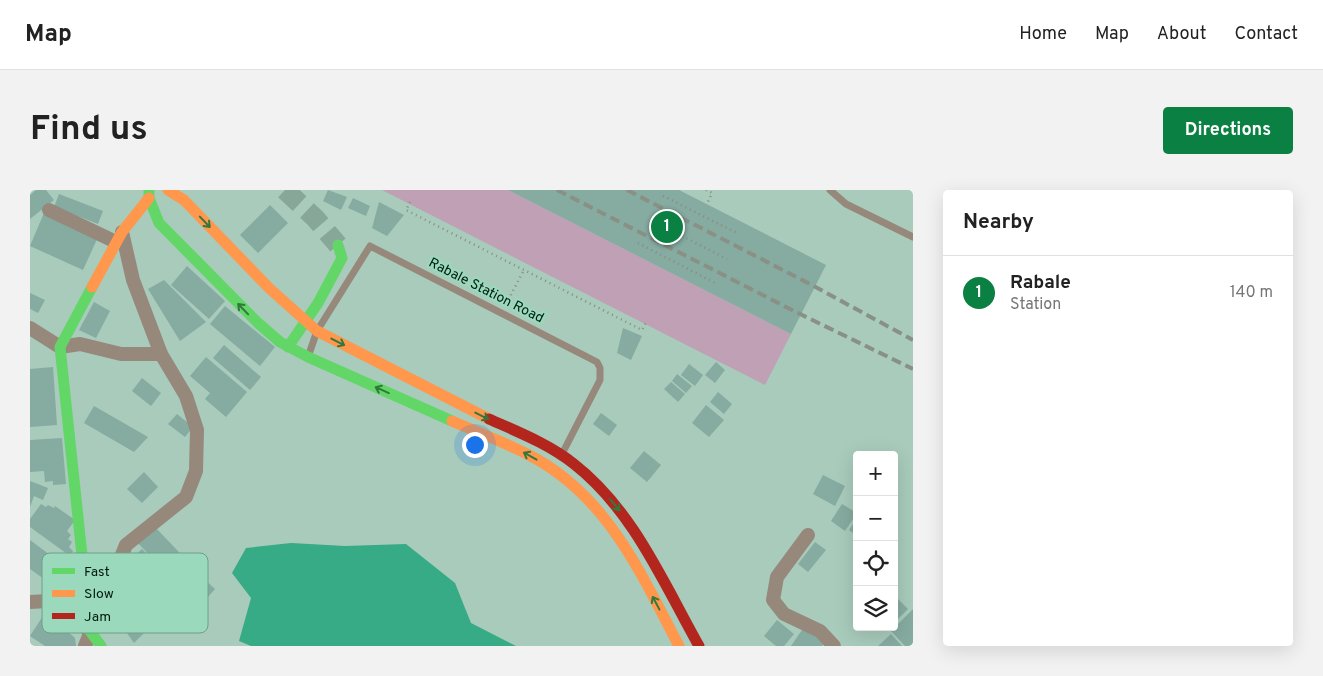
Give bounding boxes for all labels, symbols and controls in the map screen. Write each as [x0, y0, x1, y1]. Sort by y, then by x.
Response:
text: Map [25, 20, 72, 50]
text: Home [1019, 23, 1067, 46]
text: Map [1095, 23, 1129, 46]
text: About [1157, 23, 1206, 46]
text: Contact [1234, 23, 1298, 46]
button: Directions [1163, 107, 1293, 154]
text: Find us [30, 108, 148, 152]
pin: 1 [651, 208, 683, 246]
text: Nearby [963, 209, 1034, 236]
one-way arrow [199, 215, 211, 228]
street label: Rabale Station Road [426, 255, 546, 327]
text: Rabale [1010, 271, 1071, 295]
text: 1 [976, 283, 982, 303]
text: 140 m [1230, 283, 1273, 303]
text: Station [1010, 295, 1061, 315]
one-way arrow [237, 302, 249, 315]
one-way arrow [330, 338, 345, 347]
one-way arrow [375, 384, 390, 394]
one-way arrow [475, 411, 490, 421]
your location [462, 432, 488, 458]
one-way arrow [523, 451, 538, 460]
map controls [853, 451, 898, 631]
button: + [853, 451, 898, 496]
button: − [853, 496, 898, 541]
one-way arrow [610, 499, 621, 512]
button: locate [853, 541, 898, 586]
legend [42, 553, 208, 633]
text: Fast [84, 564, 110, 581]
text: Slow [84, 586, 114, 603]
button: layers [853, 586, 898, 631]
one-way arrow [651, 596, 660, 611]
text: Jam [84, 609, 111, 626]

